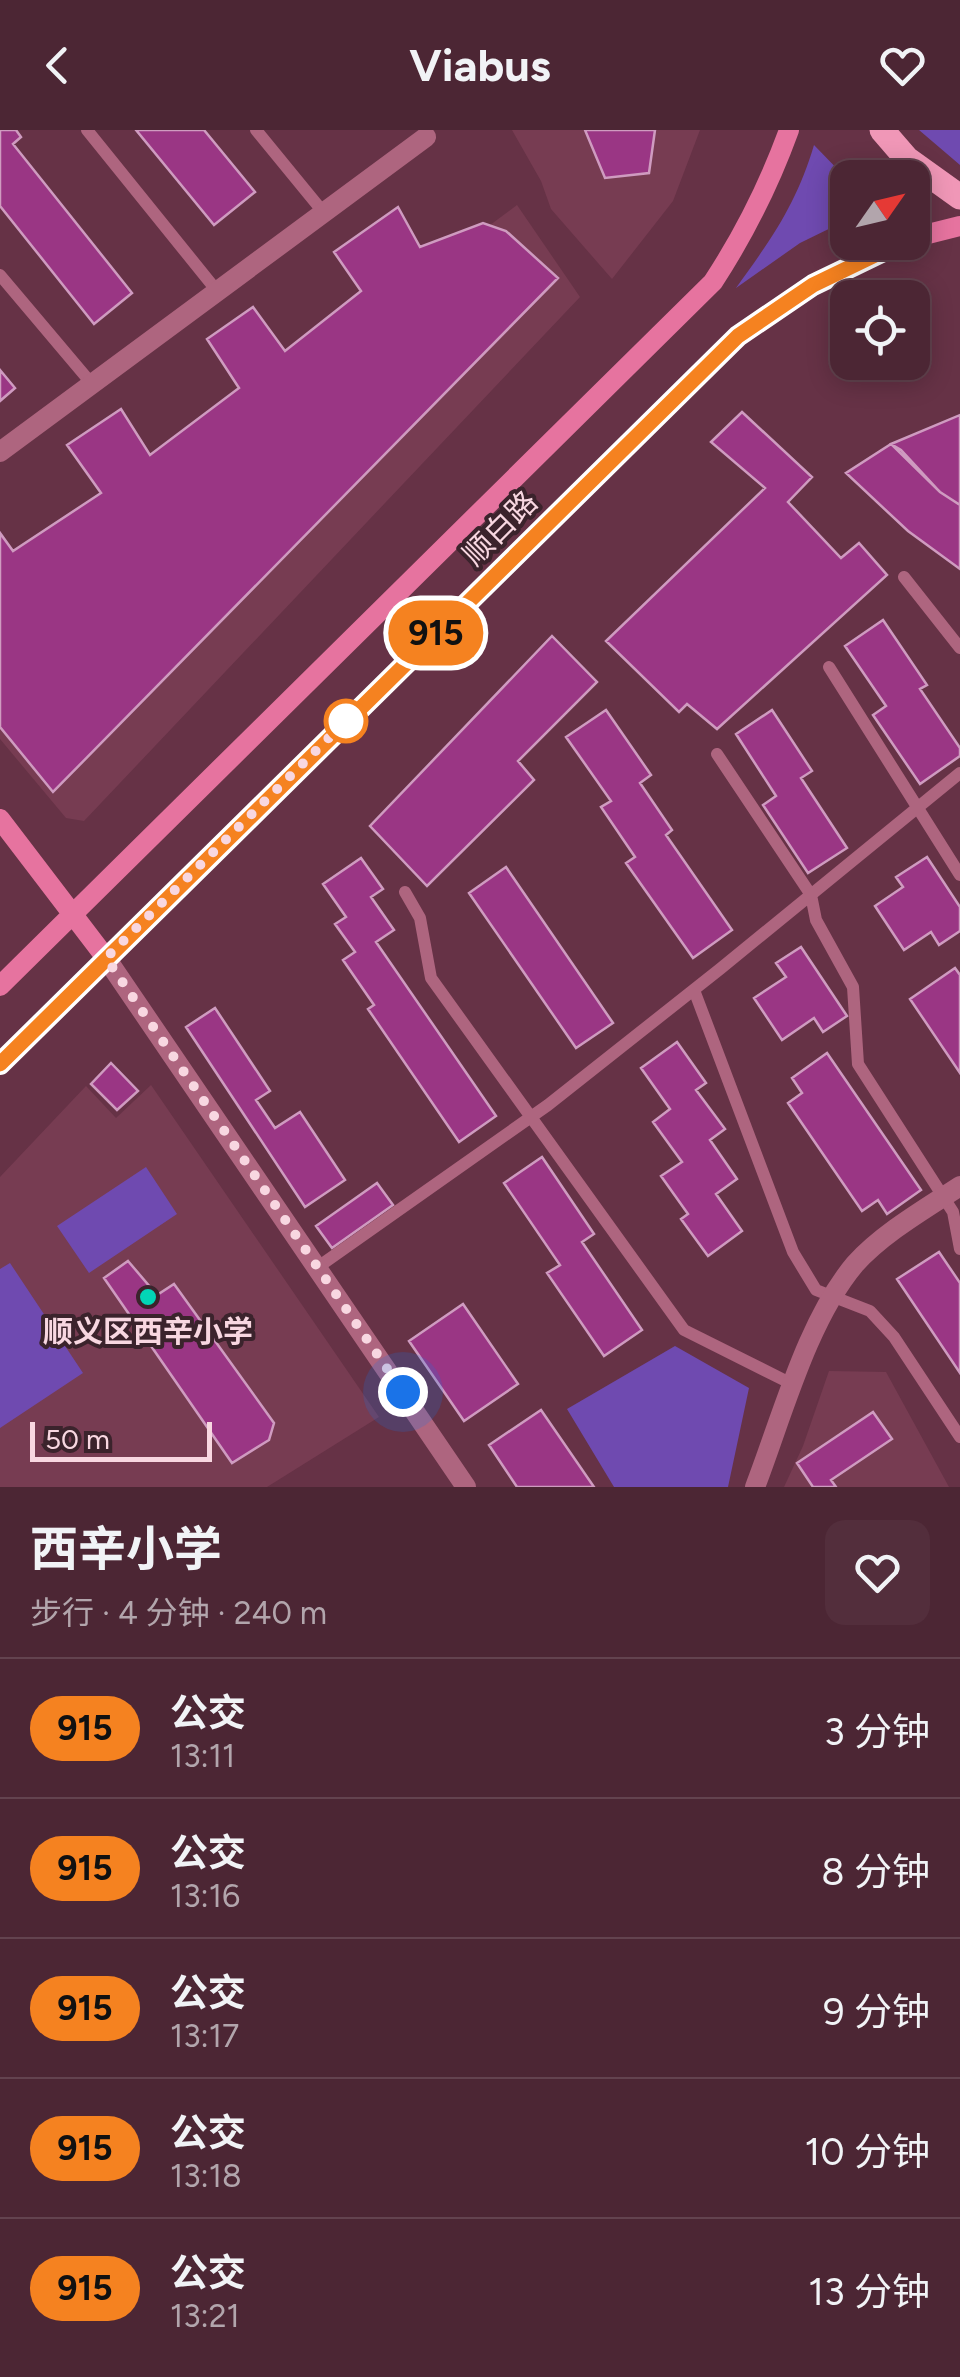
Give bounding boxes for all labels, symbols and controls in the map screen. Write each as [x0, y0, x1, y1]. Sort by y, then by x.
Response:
icon: back [30, 38, 85, 93]
text: Viabus [409, 38, 551, 92]
icon: heart [875, 38, 930, 93]
north arrow [830, 160, 930, 260]
map controls [830, 160, 930, 380]
button: locate [830, 280, 930, 380]
street label: 顺白路 [455, 483, 545, 573]
line badge: 915 [378, 600, 494, 666]
text: 915 [408, 612, 464, 654]
unlabelled marker [325, 700, 367, 742]
marker: 顺义区西辛小学 [137, 1286, 159, 1308]
place label: 顺义区西辛小学 [43, 1313, 253, 1350]
your location [378, 1367, 428, 1417]
scale bar [30, 1417, 212, 1462]
text: 50 m [45, 1422, 110, 1456]
text: 西辛小学 [30, 1520, 222, 1578]
button: heart [825, 1520, 930, 1625]
text: 步行 · 4 分钟 · 240 m [30, 1594, 327, 1632]
text: 公交 [170, 1690, 246, 1736]
text: 915 [57, 1707, 113, 1749]
text: 3 分钟 [824, 1709, 930, 1755]
text: 13:11 [170, 1737, 235, 1775]
text: 公交 [170, 1830, 246, 1876]
text: 915 [57, 1847, 113, 1889]
text: 8 分钟 [821, 1849, 930, 1895]
text: 13:16 [170, 1877, 240, 1915]
text: 公交 [170, 1970, 246, 2016]
text: 915 [57, 1987, 113, 2029]
text: 9 分钟 [823, 1989, 930, 2035]
text: 13:17 [170, 2017, 239, 2055]
text: 公交 [170, 2110, 246, 2156]
text: 915 [57, 2127, 113, 2169]
text: 10 分钟 [805, 2129, 930, 2175]
text: 13:18 [170, 2157, 242, 2195]
text: 公交 [170, 2250, 246, 2296]
text: 915 [57, 2267, 113, 2309]
text: 13 分钟 [808, 2269, 930, 2315]
text: 13:21 [170, 2297, 240, 2335]

